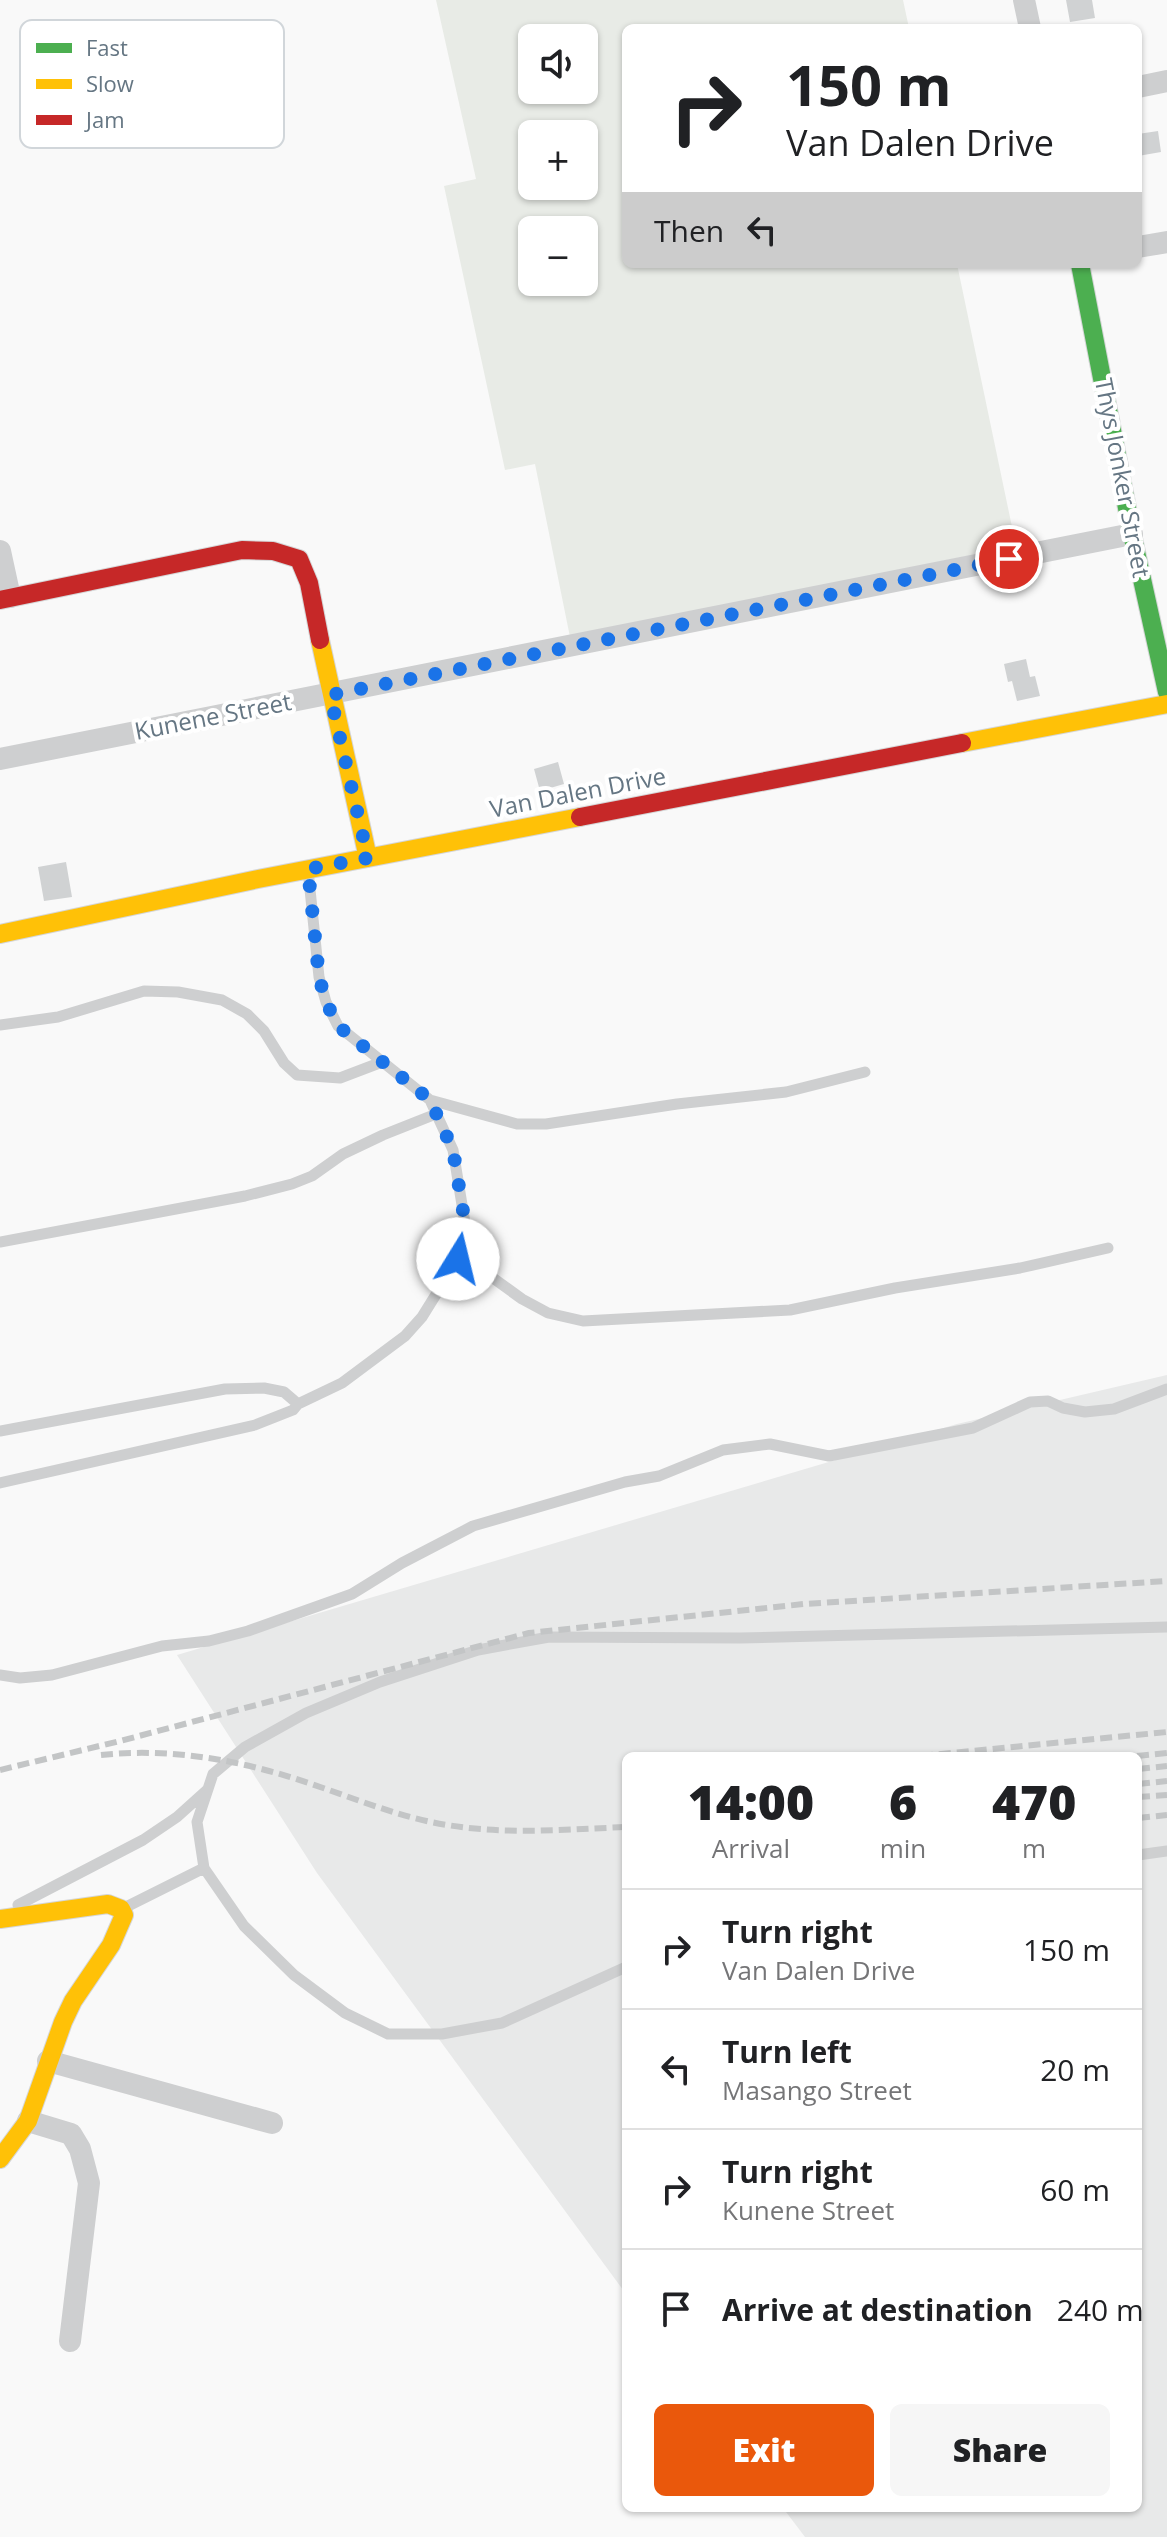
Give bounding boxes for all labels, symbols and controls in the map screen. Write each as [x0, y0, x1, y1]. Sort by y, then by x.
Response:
legend [20, 20, 284, 148]
map controls [518, 24, 598, 296]
button: sound [518, 24, 598, 104]
text: Fast [86, 32, 128, 62]
text: 150 m [786, 46, 952, 122]
icon: right [654, 56, 758, 160]
text: Slow [86, 68, 134, 98]
text: Jam [84, 104, 125, 134]
text: Van Dalen Drive [786, 118, 1054, 167]
button: + [518, 120, 598, 200]
icon: left [740, 208, 784, 252]
text: Then [654, 210, 724, 251]
button: − [518, 216, 598, 296]
street label: Thys Jonker Street [1088, 375, 1159, 580]
pin [975, 525, 1043, 593]
icon: arrive [987, 537, 1031, 581]
street label: Kunene Street [131, 684, 294, 747]
street label: Van Dalen Drive [487, 758, 669, 825]
position arrow [416, 1217, 500, 1301]
text: 14:00 [688, 1769, 814, 1834]
text: 6 [889, 1769, 917, 1834]
text: 470 [992, 1769, 1076, 1834]
text: Arrival [712, 1830, 790, 1866]
text: min [880, 1830, 926, 1866]
text: m [1022, 1830, 1046, 1866]
text: Turn right [722, 1911, 873, 1952]
icon: right [654, 1927, 698, 1971]
text: 150 m [1023, 1929, 1110, 1970]
text: Van Dalen Drive [722, 1952, 915, 1988]
text: Turn left [722, 2031, 852, 2072]
icon: left [654, 2047, 698, 2091]
text: 20 m [1040, 2049, 1110, 2090]
text: Masango Street [722, 2072, 912, 2108]
text: Turn right [722, 2151, 873, 2192]
icon: right [654, 2167, 698, 2211]
text: 60 m [1040, 2169, 1110, 2210]
text: Kunene Street [722, 2192, 894, 2228]
icon: arrive [654, 2287, 698, 2331]
text: Arrive at destination [722, 2289, 1033, 2330]
text: 240 m [1057, 2289, 1144, 2330]
button: Exit [654, 2404, 874, 2496]
button: Share [890, 2404, 1110, 2496]

